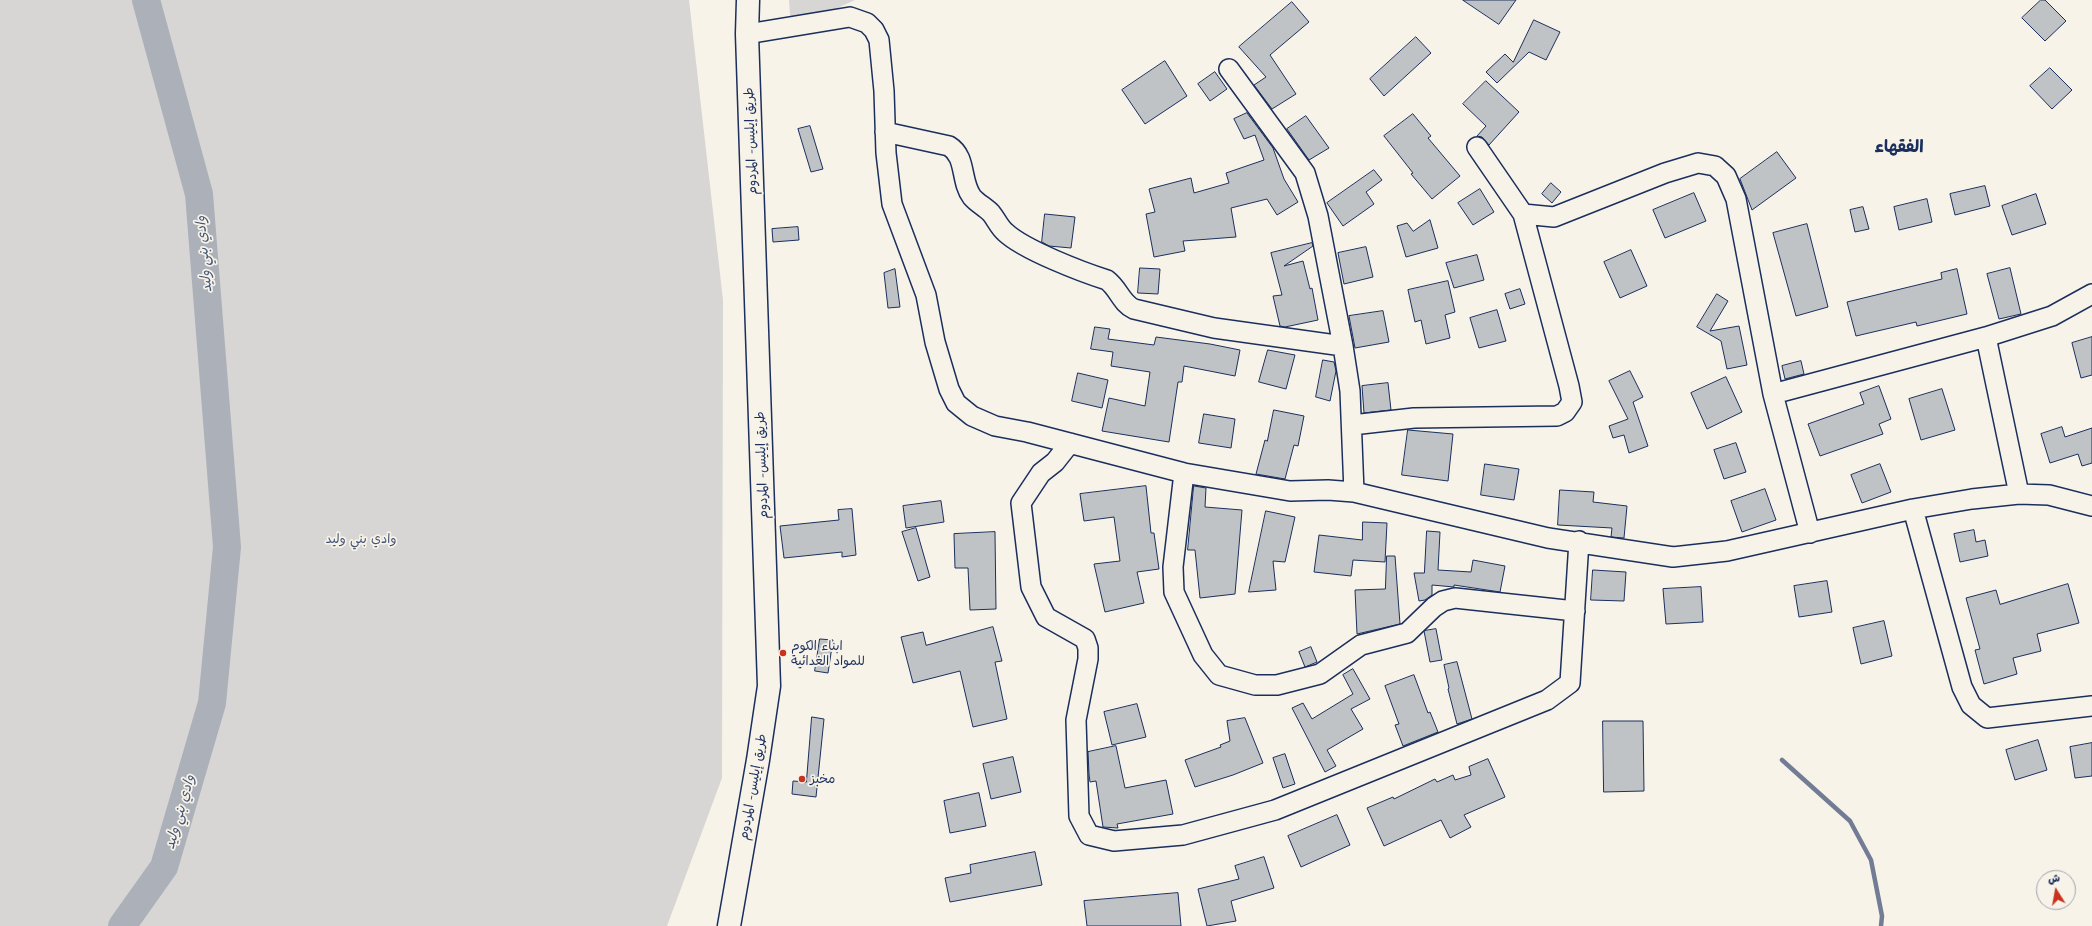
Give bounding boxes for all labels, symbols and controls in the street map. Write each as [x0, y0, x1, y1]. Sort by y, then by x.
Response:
street label: طريق إيليس- المردوم [741, 87, 761, 195]
district label: الفقهاء [1874, 137, 1924, 157]
water label: وادي بني وليد [192, 215, 216, 293]
street label: طريق إيليس- المردوم [752, 411, 772, 519]
park label: وادي بني وليد [326, 531, 396, 547]
place label: ابناء الكوم للمواد الغدائية [791, 638, 865, 669]
marker: ابناء الكوم للمواد الغدائية [778, 648, 788, 658]
street label: طريق إيليس- المردوم [736, 733, 770, 841]
place label: مخبز [810, 771, 835, 787]
water label: وادي بني وليد [161, 773, 199, 851]
marker: مخبز [797, 774, 807, 784]
north arrow [2036, 870, 2076, 910]
text: ش [2047, 871, 2061, 886]

